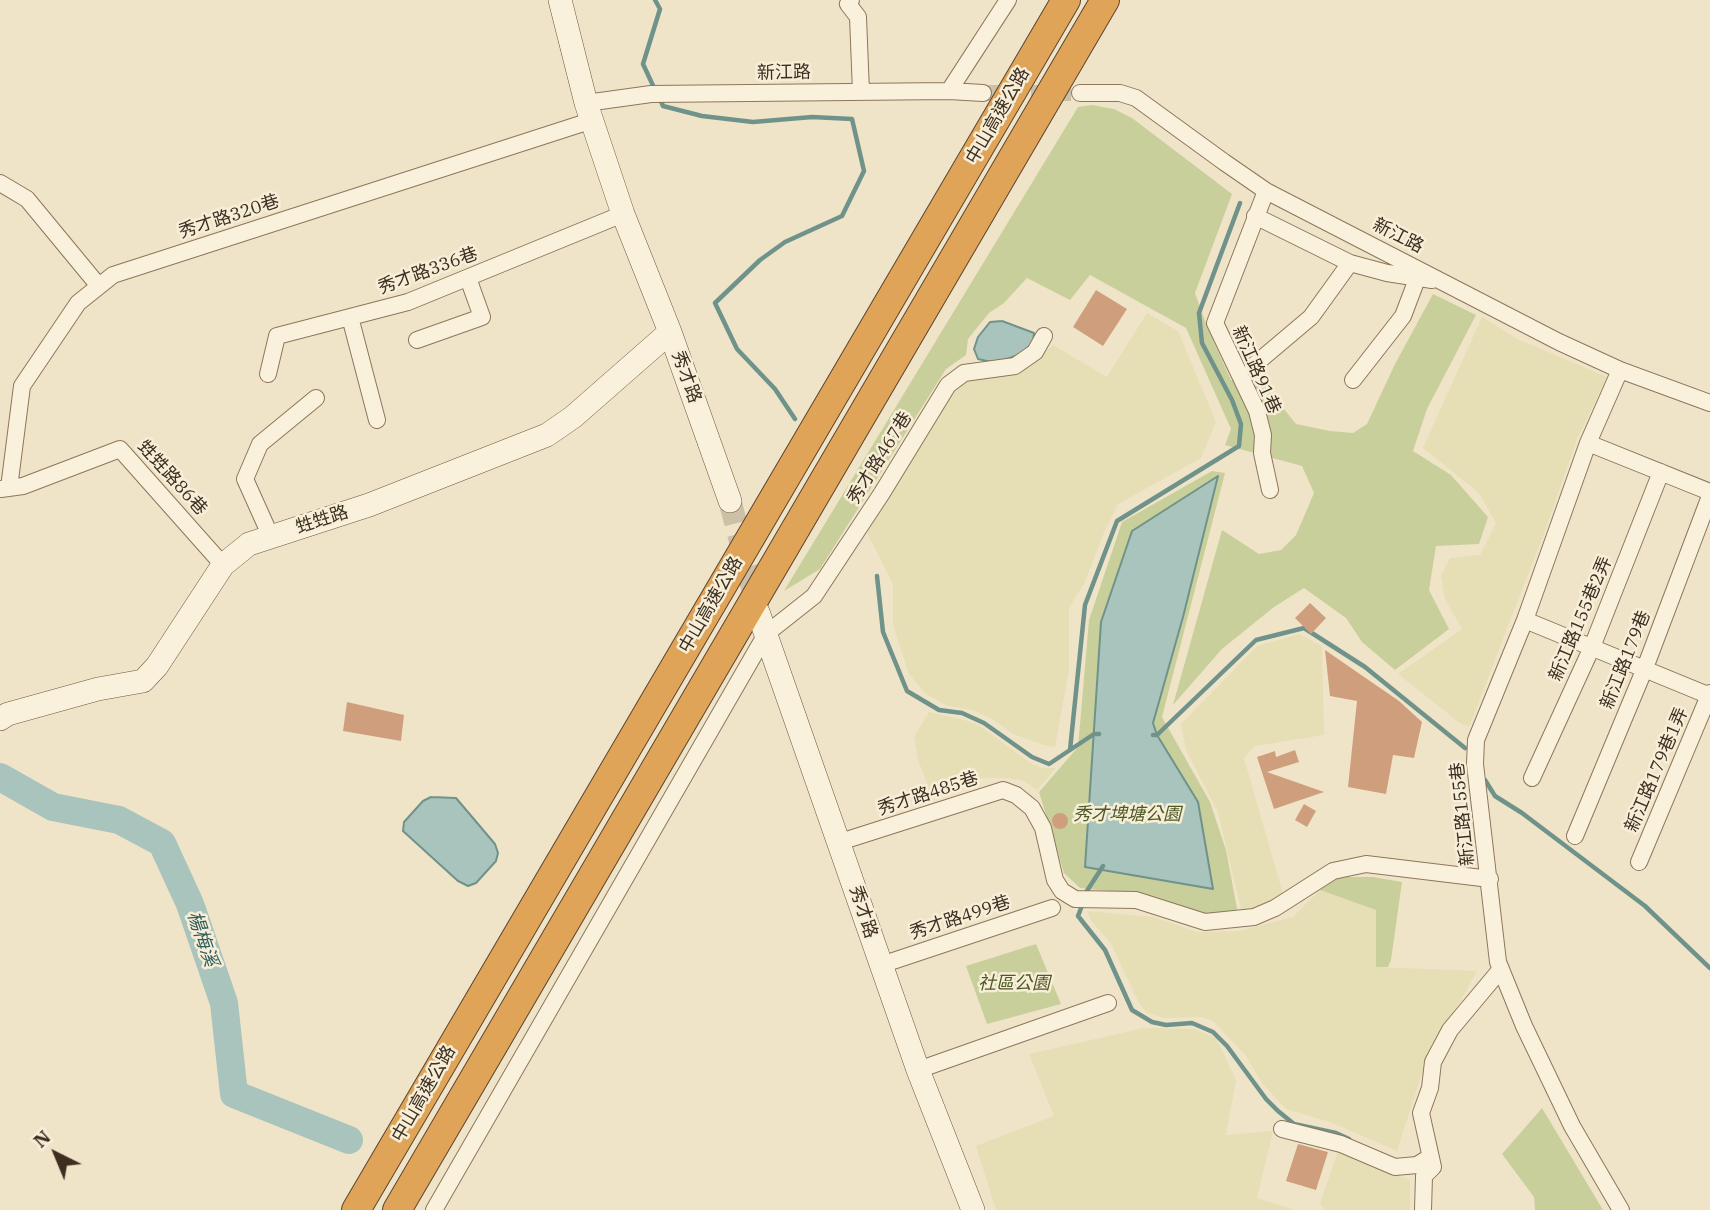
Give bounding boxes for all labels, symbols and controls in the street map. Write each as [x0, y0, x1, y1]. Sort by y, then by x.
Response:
street label: 新江路 [757, 62, 811, 84]
street label: 中山高速公路 [962, 64, 1034, 168]
street label: 秀才路320巷 [176, 191, 282, 243]
street label: 新江路 [1369, 214, 1427, 258]
street label: 秀才路336巷 [375, 243, 481, 299]
street label: 新江路91巷 [1227, 323, 1285, 417]
street label: 秀才路 [667, 348, 705, 406]
street label: 秀才路467巷 [843, 408, 917, 508]
street label: 甡甡路86巷 [133, 436, 211, 520]
street label: 甡甡路 [293, 501, 351, 539]
street label: 中山高速公路 [675, 553, 747, 657]
street label: 新江路155巷2弄 [1545, 553, 1617, 685]
street label: 新江路179巷 [1596, 608, 1656, 712]
street label: 新江路179巷1弄 [1621, 704, 1693, 836]
street label: 新江路155巷 [1447, 761, 1479, 867]
street label: 秀才路485巷 [875, 768, 981, 820]
park label: 秀才埤塘公園 [1073, 804, 1181, 826]
street label: 秀才路 [844, 883, 882, 941]
street label: 秀才路499巷 [907, 892, 1013, 944]
water label: 楊梅溪 [182, 908, 222, 970]
park label: 社區公園 [978, 973, 1050, 995]
street label: 中山高速公路 [388, 1042, 460, 1146]
north arrow [21, 1119, 91, 1189]
text: N [28, 1125, 55, 1153]

